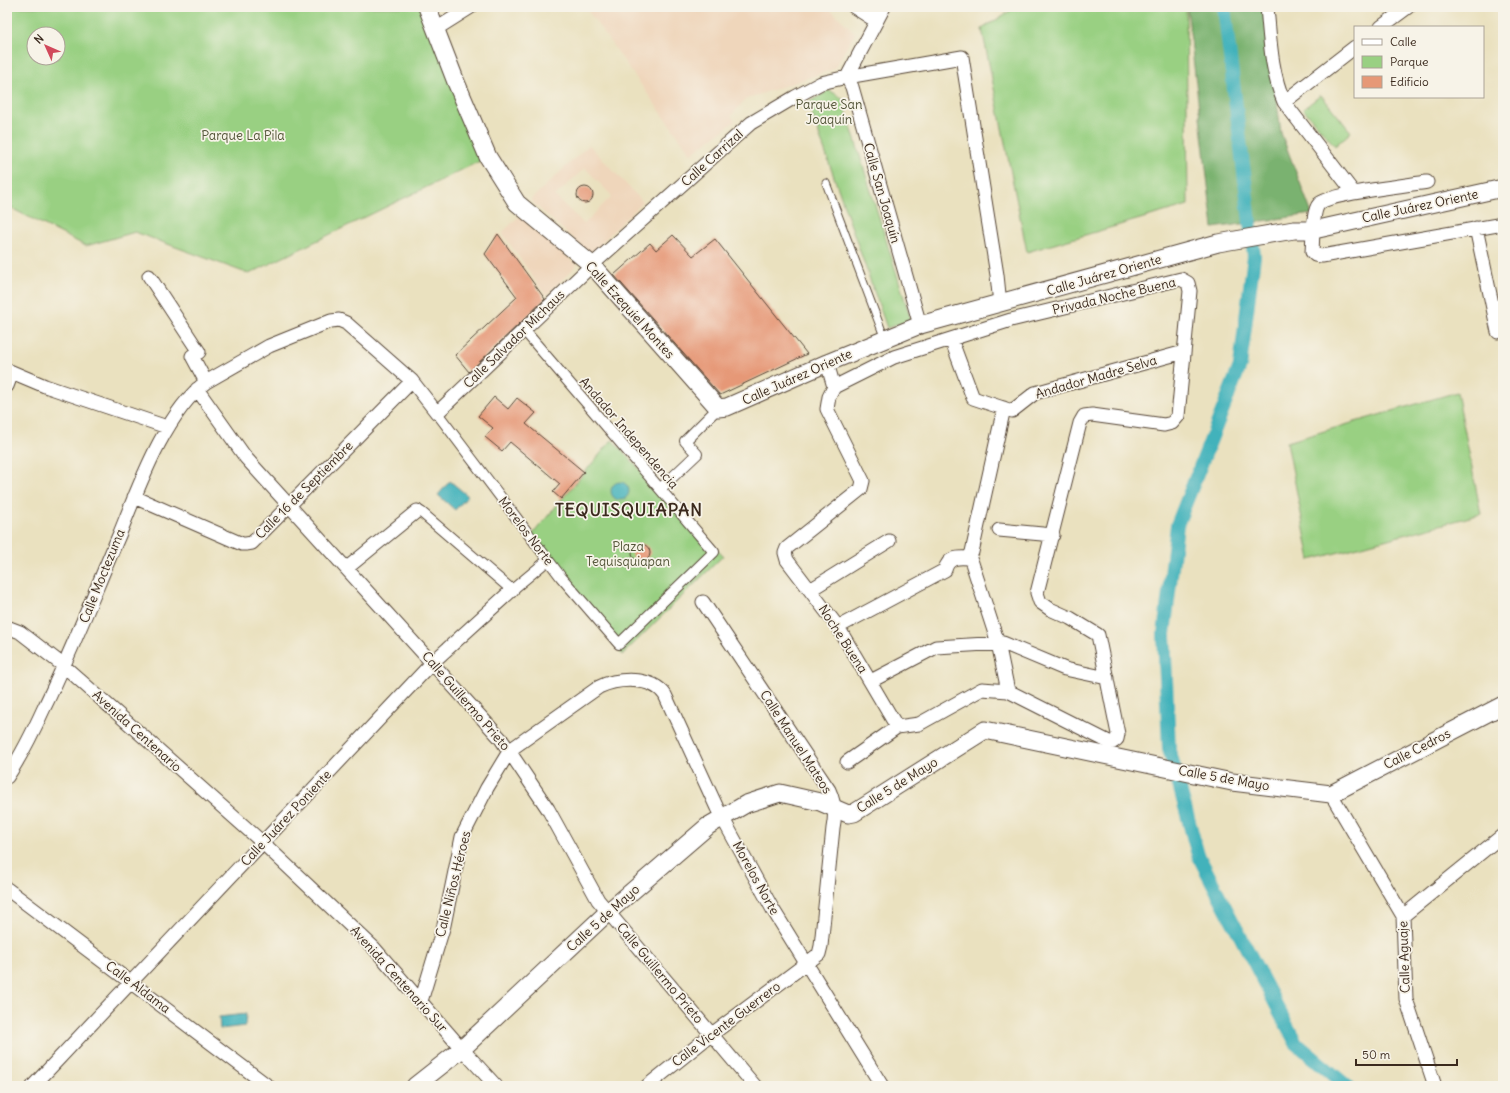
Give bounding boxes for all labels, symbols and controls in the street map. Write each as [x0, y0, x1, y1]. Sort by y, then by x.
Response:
north arrow [26, 26, 66, 66]
legend [1354, 26, 1484, 98]
text: N [31, 31, 47, 47]
text: Calle [1390, 34, 1417, 49]
text: Parque [1390, 54, 1429, 69]
text: Edificio [1390, 74, 1429, 89]
park label: Parque San Joaquín [795, 96, 863, 128]
street label: Calle Carrizal [677, 126, 747, 190]
park label: Parque La Pila [201, 127, 285, 144]
street label: Calle San Joaquín [860, 141, 905, 246]
street label: Calle Juárez Oriente [1360, 185, 1480, 227]
street label: Calle Juárez Oriente [1045, 250, 1163, 300]
street label: Calle Ezequiel Montes [582, 258, 678, 362]
street label: Privada Noche Buena [1051, 274, 1177, 318]
street label: Calle Salvador Michaus [460, 286, 568, 392]
street label: Calle Juárez Oriente [739, 345, 855, 409]
street label: Andador Madre Selva [1033, 352, 1159, 402]
street label: Andador Independencia [576, 373, 682, 493]
street label: Calle 16 de Septiembre [251, 437, 357, 543]
street label: Morelos Norte [495, 493, 557, 569]
district label: TEQUISQUIAPAN [555, 499, 703, 521]
street label: Calle Moctezuma [75, 526, 129, 626]
park label: Plaza Tequisquiapan [586, 538, 670, 570]
street label: Noche Buena [815, 601, 871, 677]
street label: Calle Guillermo Prieto [418, 648, 514, 754]
street label: Avenida Centenario [89, 686, 185, 776]
street label: Calle Manuel Mateos [756, 687, 836, 797]
street label: Calle Cedros [1381, 725, 1453, 773]
street label: Calle 5 de Mayo [853, 753, 941, 817]
street label: Calle 5 de Mayo [1177, 762, 1271, 794]
street label: Calle Juárez Poniente [237, 766, 335, 870]
street label: Calle Niños Héroes [432, 829, 474, 939]
street label: Morelos Norte [729, 838, 783, 918]
street label: Calle 5 de Mayo [563, 881, 643, 955]
street label: Calle Guillermo Prieto [613, 919, 707, 1027]
street label: Calle Aguaje [1394, 921, 1414, 993]
street label: Avenida Centenario Sur [347, 922, 452, 1036]
street label: Calle Aldama [102, 957, 174, 1017]
street label: Calle Vicente Guerrero [668, 978, 784, 1070]
scale bar [1356, 1041, 1457, 1067]
text: 50 m [1362, 1047, 1391, 1062]

